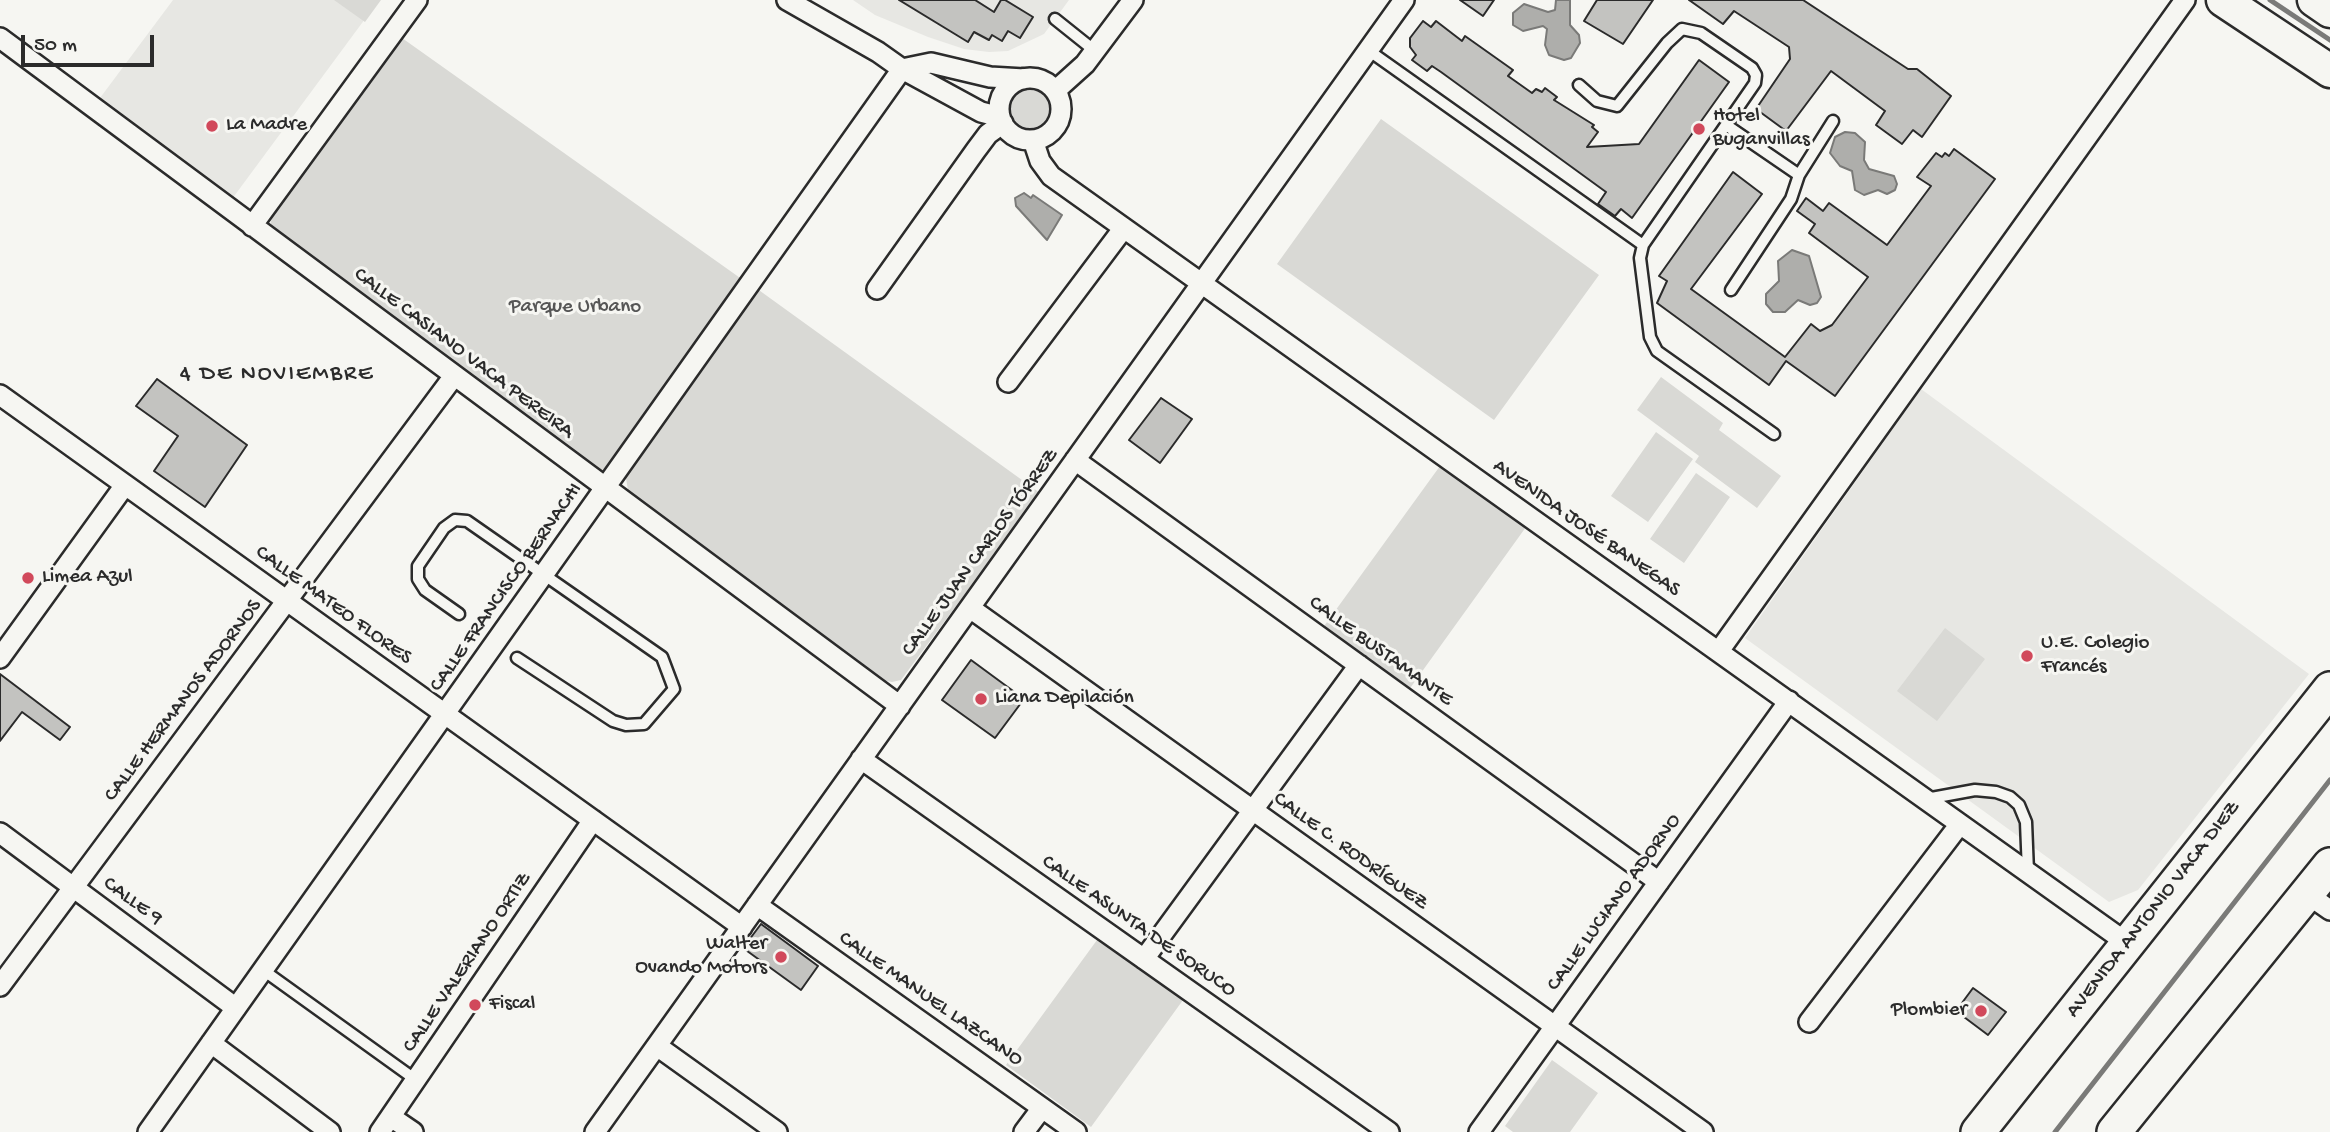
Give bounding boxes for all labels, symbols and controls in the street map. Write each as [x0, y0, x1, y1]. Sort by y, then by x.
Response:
scale bar [24, 21, 158, 65]
text: 50 m [34, 34, 77, 59]
place label: Hotel Buganvillas [1713, 104, 1810, 154]
place label: La Madre [226, 113, 307, 139]
marker: La Madre [204, 118, 220, 134]
marker: Hotel Buganvillas [1691, 121, 1707, 137]
street label: CALLE CASIANO VACA PEREIRA [348, 263, 578, 445]
park label: Parque Urbano [509, 295, 641, 321]
district label: 4 DE NOVIEMBRE [181, 361, 373, 389]
street label: CALLE JUAN CARLOS TÓRREZ [897, 444, 1065, 662]
street label: AVENIDA JOSÉ BANEGAS [1487, 454, 1685, 604]
street label: CALLE FRANCISCO BERNACHI [425, 479, 589, 697]
street label: CALLE MATEO FLORES [250, 541, 416, 671]
place label: Limea Azul [42, 565, 133, 591]
marker: Limea Azul [20, 570, 36, 586]
street label: CALLE BUSTAMANTE [1303, 591, 1457, 713]
street label: CALLE HERMANOS ADORNOS [100, 595, 268, 807]
place label: U.E. Colegio Francés [2041, 631, 2150, 681]
marker: U.E. Colegio Francés [2019, 648, 2035, 664]
place label: Liana Depilación [995, 686, 1134, 712]
marker: Liana Depilación [973, 691, 989, 707]
street label: CALLE C. RODRÍGUEZ [1268, 787, 1432, 917]
street label: AVENIDA ANTONIO VACA DIEZ [2061, 797, 2247, 1023]
street label: CALLE LUCIANO ADORNO [1542, 809, 1688, 997]
street label: CALLE ASUNTA DE SORUCO [1036, 850, 1240, 1004]
street label: CALLE VALERIANO ORTIZ [398, 868, 538, 1058]
street label: CALLE 9 [97, 872, 167, 932]
street label: CALLE MANUEL LAZCANO [833, 927, 1027, 1073]
place label: Walter Ovando Motors [635, 932, 767, 982]
marker: Walter Ovando Motors [773, 949, 789, 965]
place label: Fiscal [489, 992, 535, 1018]
marker: Fiscal [467, 997, 483, 1013]
place label: Plombier [1891, 998, 1967, 1024]
marker: Plombier [1973, 1003, 1989, 1019]

